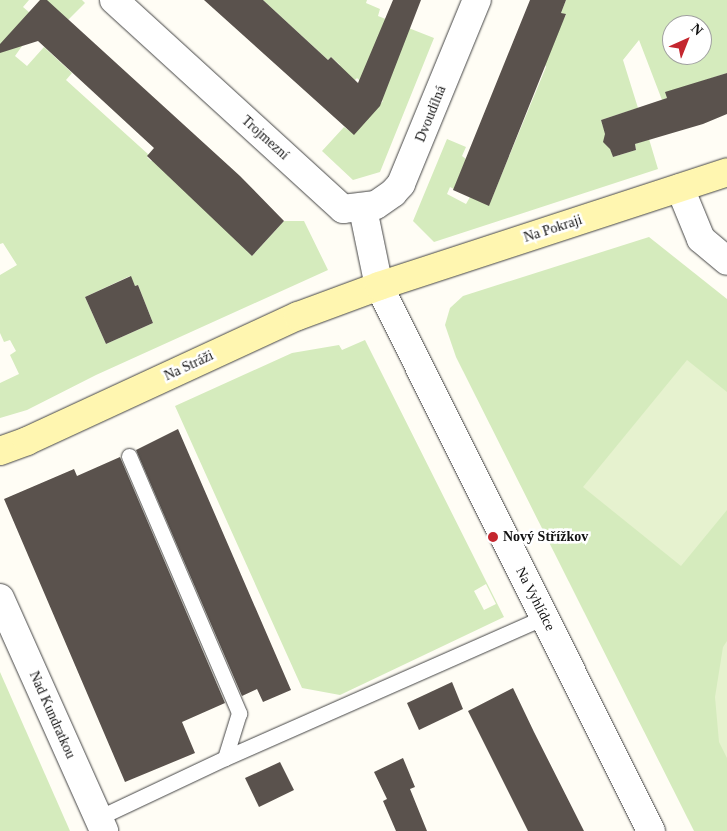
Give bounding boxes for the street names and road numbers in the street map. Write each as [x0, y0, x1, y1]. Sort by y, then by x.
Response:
street label: Dvoudílná [412, 83, 450, 145]
street label: Trojmezní [238, 112, 292, 164]
street label: Na Pokraji [522, 212, 584, 246]
street label: Na Stráži [162, 347, 216, 385]
street label: Na Vyhlídce [512, 564, 558, 634]
street label: Nad Kundratkou [25, 669, 79, 761]

